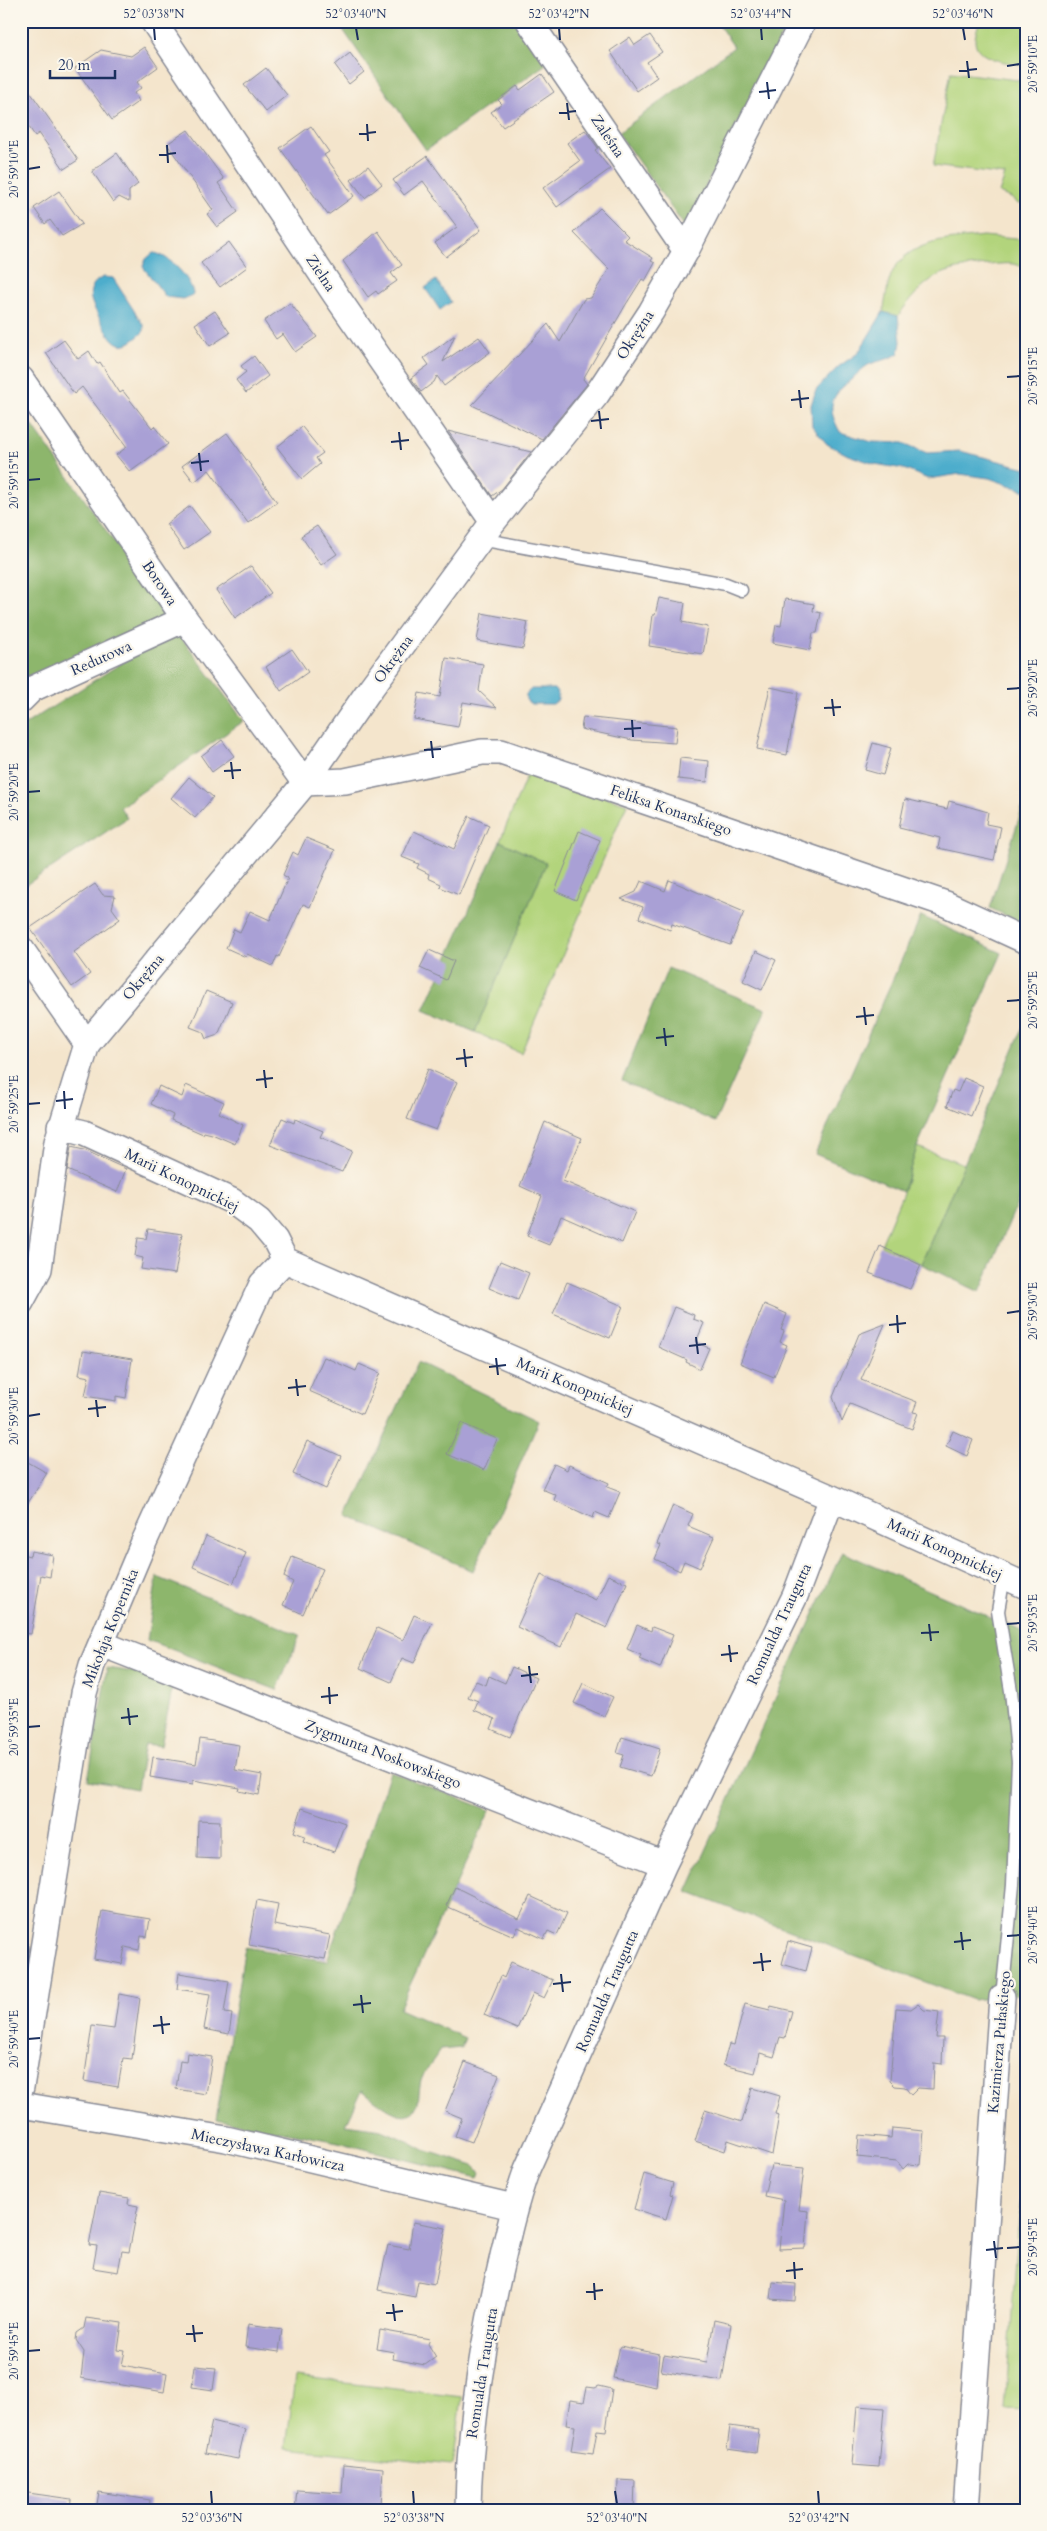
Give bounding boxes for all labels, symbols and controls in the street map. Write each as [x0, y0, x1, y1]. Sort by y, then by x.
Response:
text: 52°03'38"N [124, 6, 185, 22]
text: 52°03'40"N [326, 6, 387, 22]
text: 52°03'42"N [529, 6, 590, 22]
text: 52°03'44"N [731, 6, 792, 22]
text: 52°03'46"N [933, 6, 994, 22]
text: 20°59'10"E [1025, 35, 1041, 93]
scale bar [50, 48, 115, 80]
text: 20 m [58, 55, 90, 75]
street label: Zaleśna [586, 111, 630, 162]
text: 20°59'10"E [6, 140, 22, 198]
street label: Zielna [301, 251, 341, 296]
street label: Okrężna [612, 306, 659, 364]
text: 20°59'15"E [1025, 347, 1041, 405]
text: 20°59'15"E [6, 451, 22, 509]
street label: Borowa [138, 557, 183, 610]
street label: Okrężna [369, 630, 418, 687]
street label: Redutowa [67, 635, 135, 680]
text: 20°59'20"E [1025, 659, 1041, 717]
text: 20°59'20"E [6, 763, 22, 821]
street label: Feliksa Konarskiego [608, 780, 734, 840]
street label: Okrężna [118, 949, 169, 1004]
text: 20°59'25"E [1025, 971, 1041, 1029]
text: 20°59'25"E [6, 1075, 22, 1133]
street label: Marii Konopnickiej [121, 1144, 243, 1216]
text: 20°59'30"E [1025, 1282, 1041, 1340]
street label: Marii Konopnickiej [513, 1352, 637, 1420]
text: 20°59'30"E [6, 1387, 22, 1445]
street label: Marii Konopnickiej [884, 1513, 1006, 1585]
street label: Romualda Traugutta [742, 1559, 816, 1688]
street label: Mikołaja Kopernika [77, 1565, 143, 1690]
text: 20°59'35"E [1025, 1594, 1041, 1652]
text: 20°59'35"E [6, 1698, 22, 1756]
street label: Zygmunta Noskowskiego [302, 1715, 464, 1793]
text: 20°59'40"E [1025, 1906, 1041, 1964]
street label: Romualda Traugutta [571, 1926, 643, 2055]
street label: Kazimierza Pułaskiego [983, 1970, 1015, 2114]
text: 20°59'40"E [6, 2010, 22, 2068]
street label: Mieczysława Karłowicza [189, 2124, 347, 2176]
text: 20°59'45"E [1025, 2218, 1041, 2276]
street label: Romualda Traugutta [462, 2306, 502, 2440]
text: 20°59'45"E [6, 2322, 22, 2380]
text: 52°03'36"N [182, 2510, 243, 2526]
text: 52°03'38"N [384, 2510, 445, 2526]
text: 52°03'40"N [587, 2510, 648, 2526]
text: 52°03'42"N [789, 2510, 850, 2526]

